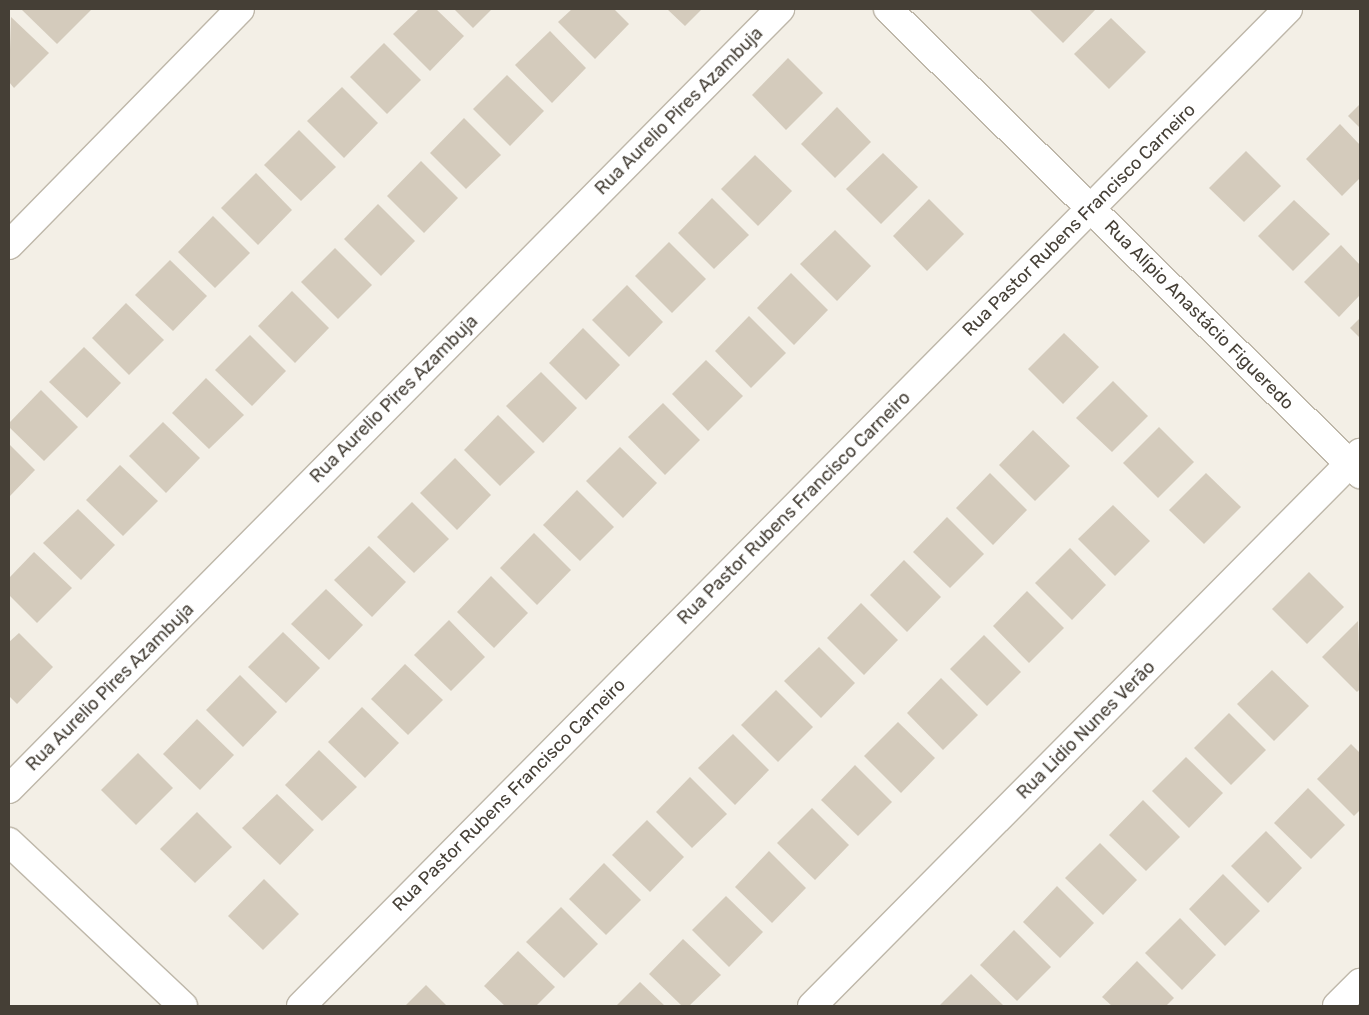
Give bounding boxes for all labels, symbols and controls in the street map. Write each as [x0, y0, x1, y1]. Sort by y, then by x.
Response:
street label: Rua Aurelio Pires Azambuja [590, 22, 768, 200]
street label: Rua Pastor Rubens Francisco Carneiro [958, 99, 1200, 341]
street label: Rua Alípio Anastácio Figueredo [1099, 215, 1299, 415]
street label: Rua Aurelio Pires Azambuja [305, 310, 483, 488]
street label: Rua Pastor Rubens Francisco Carneiro [673, 387, 915, 629]
street label: Rua Aurelio Pires Azambuja [21, 598, 199, 776]
street label: Rua Lidio Nunes Verão [1012, 656, 1160, 804]
street label: Rua Pastor Rubens Francisco Carneiro [388, 674, 630, 916]

